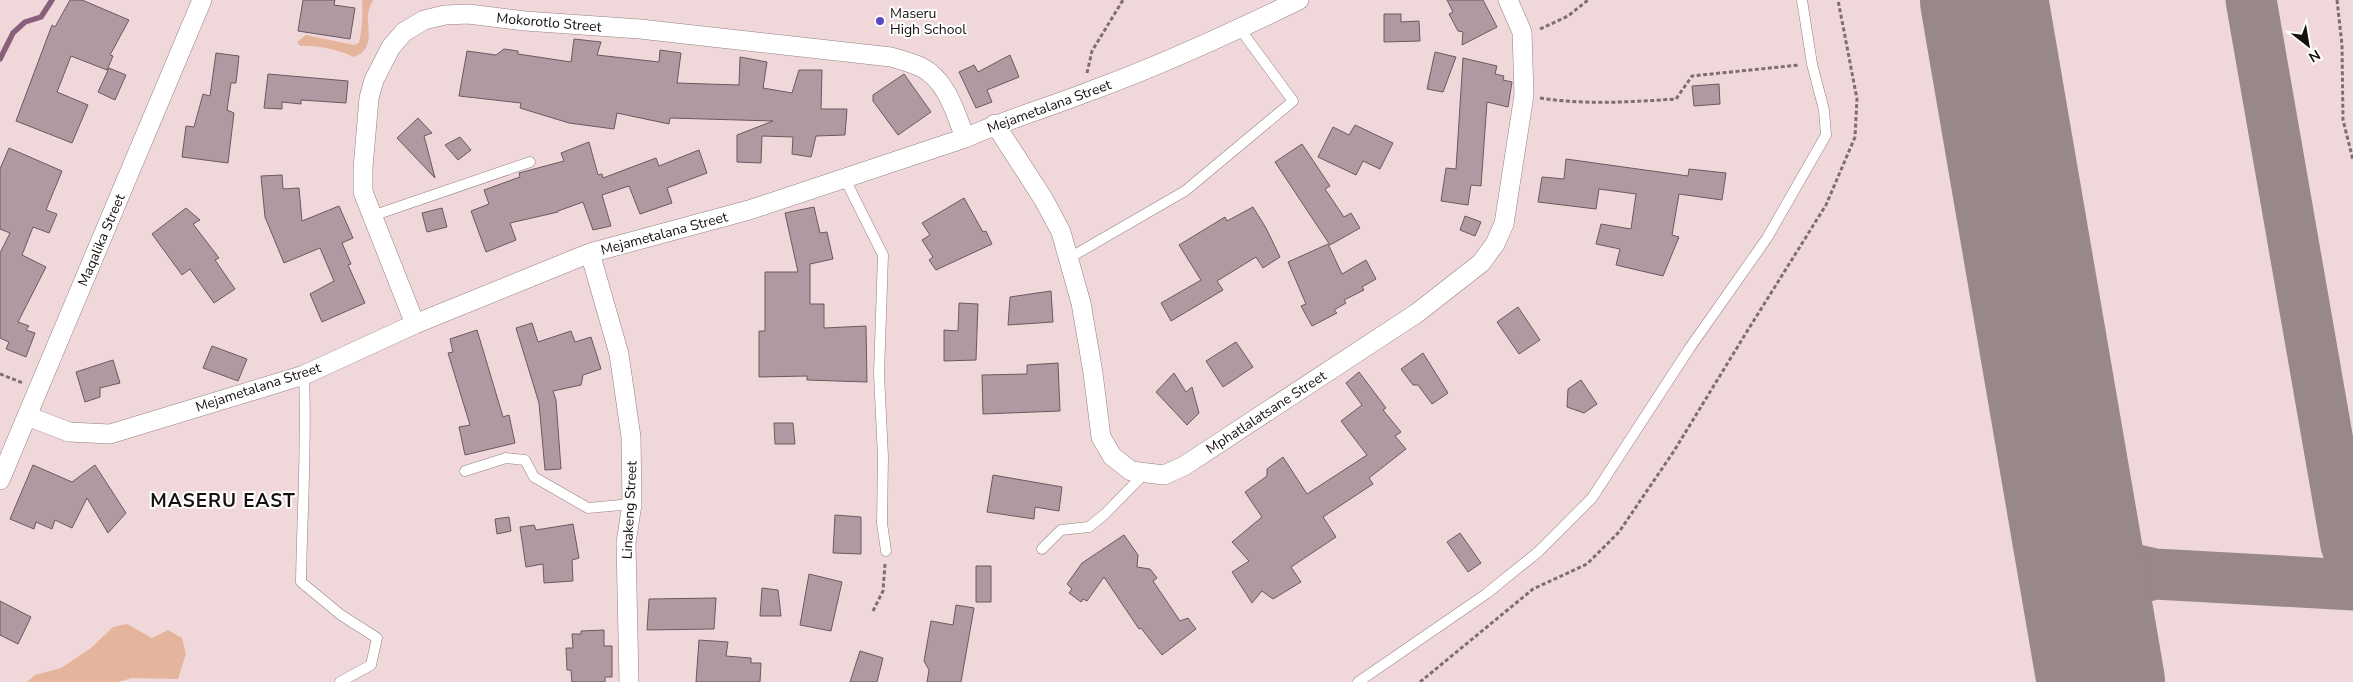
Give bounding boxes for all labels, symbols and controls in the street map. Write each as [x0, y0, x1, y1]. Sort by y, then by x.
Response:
place label: Maseru High School [890, 4, 967, 39]
street label: Mokorotlo Street [496, 8, 602, 37]
marker: Maseru High School [874, 15, 886, 27]
north arrow [2283, 20, 2333, 70]
text: N [2305, 45, 2324, 67]
street label: Mejametalana Street [985, 75, 1114, 138]
street label: Maqalika Street [73, 191, 129, 289]
street label: Mejametalana Street [599, 207, 730, 260]
street label: Mejametalana Street [193, 358, 323, 417]
street label: Mphatlalatsane Street [1202, 366, 1330, 458]
street label: Linakeng Street [617, 460, 642, 560]
district label: MASERU EAST [150, 488, 296, 514]

